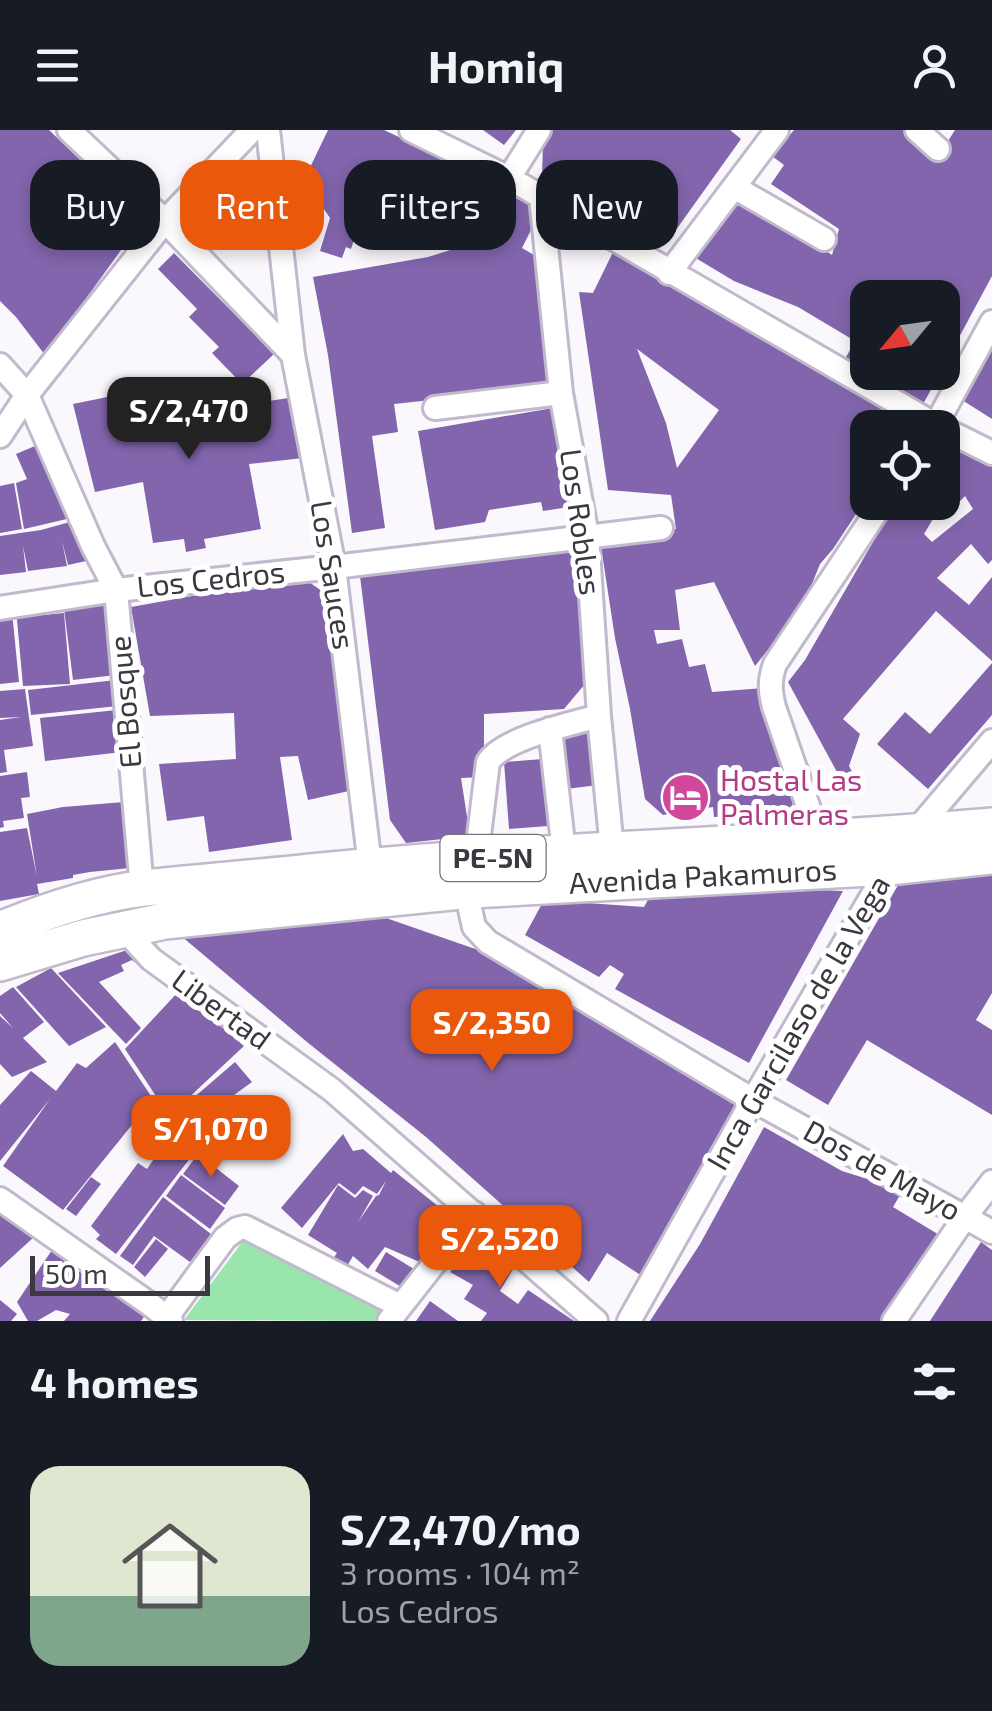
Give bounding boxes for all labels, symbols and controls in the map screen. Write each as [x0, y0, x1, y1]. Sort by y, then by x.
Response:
icon: menu [30, 38, 85, 93]
text: Homiq [428, 38, 564, 92]
icon: person [907, 38, 962, 93]
chip: Buy [30, 160, 160, 250]
chip: Rent [180, 160, 324, 250]
chip: Filters [344, 160, 516, 250]
chip: New [536, 160, 678, 250]
north arrow [850, 280, 960, 390]
map controls [850, 280, 960, 520]
pin: S/2,470 [97, 377, 281, 462]
text: S/2,470 [129, 390, 249, 428]
button: locate [850, 410, 960, 520]
street label: Los Robles [554, 446, 610, 597]
street label: Los Sauces [304, 498, 364, 652]
street label: Los Cedros [135, 552, 287, 604]
street label: El Bosque [100, 634, 148, 770]
place label: Hostal Las Palmeras [720, 761, 862, 831]
hotel icon: Hostal Las Palmeras [659, 772, 711, 824]
road number: PE-5N [440, 835, 546, 881]
street label: Avenida Pakamuros [568, 850, 838, 900]
street label: Inca Garcilaso de la Vega [698, 868, 896, 1176]
street label: Libertad [166, 961, 279, 1056]
pin: S/2,350 [400, 989, 584, 1074]
text: S/2,350 [433, 1002, 551, 1040]
pin: S/1,070 [119, 1095, 303, 1180]
text: S/1,070 [154, 1108, 269, 1146]
street label: Dos de Mayo [798, 1111, 968, 1227]
pin: S/2,520 [408, 1205, 592, 1290]
text: S/2,520 [441, 1218, 559, 1256]
scale bar [30, 1251, 210, 1296]
text: 50 m [45, 1256, 108, 1290]
icon: filters [907, 1354, 962, 1409]
text: 4 homes [30, 1356, 199, 1406]
text: S/2,470/mo [340, 1503, 581, 1553]
icon: home [110, 1506, 230, 1626]
text: 3 rooms · 104 m² [340, 1553, 580, 1591]
text: Los Cedros [340, 1591, 499, 1629]

